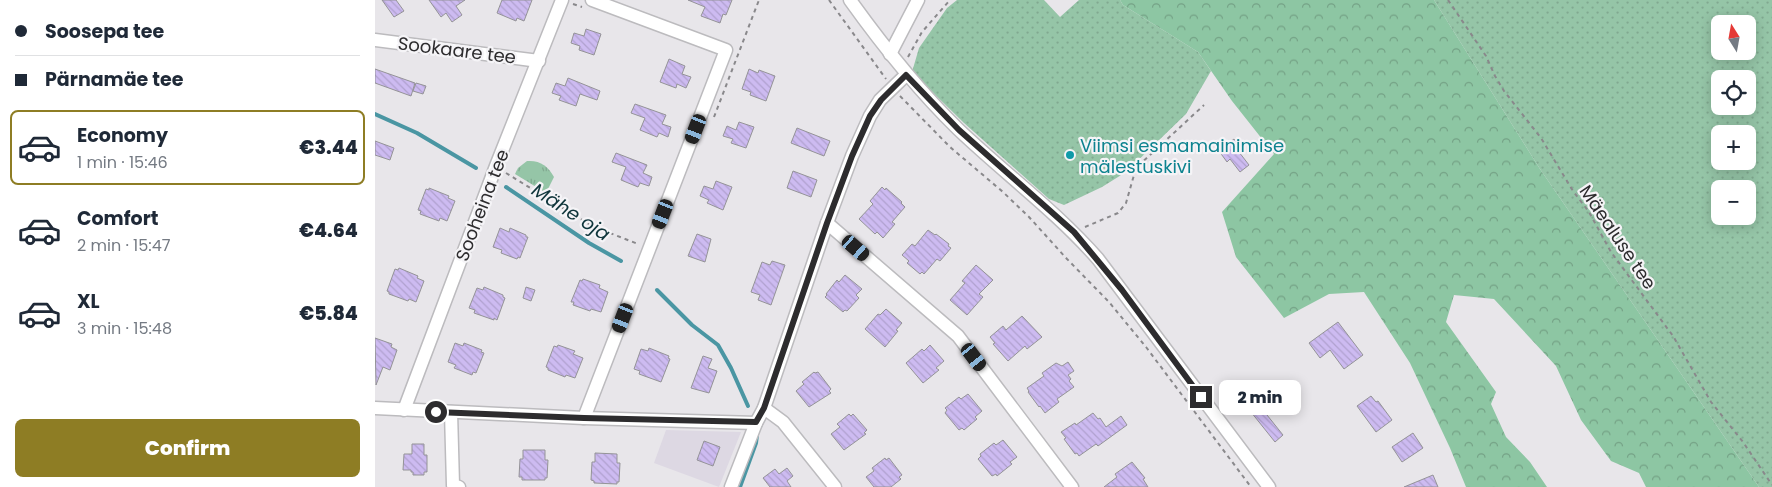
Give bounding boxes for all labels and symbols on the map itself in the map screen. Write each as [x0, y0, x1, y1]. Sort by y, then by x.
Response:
north arrow [1711, 15, 1756, 60]
street label: Sookaare tee [397, 30, 517, 70]
car [683, 112, 708, 146]
place label: Viimsi esmamainimise mälestuskivi [1080, 133, 1284, 179]
street label: Sooheina tee [449, 145, 515, 265]
marker: Viimsi esmamainimise mälestuskivi [1064, 149, 1076, 161]
water label: Mähe oja [527, 177, 616, 248]
street label: Mäealuse tee [1574, 180, 1662, 294]
car [650, 197, 675, 231]
car [839, 232, 872, 264]
car [610, 301, 635, 335]
car [958, 341, 989, 373]
callout: 2 min [1219, 380, 1301, 414]
route end [1190, 386, 1212, 408]
route start [425, 401, 447, 423]

